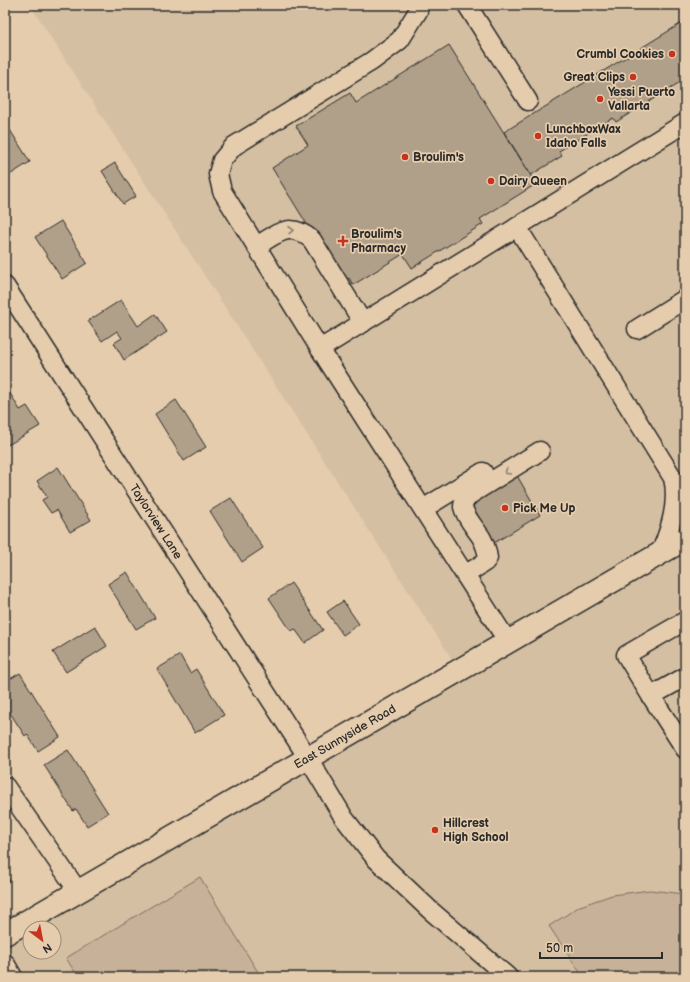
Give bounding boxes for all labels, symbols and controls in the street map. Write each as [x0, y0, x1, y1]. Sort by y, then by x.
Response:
place label: Crumbl Cookies [577, 47, 664, 62]
marker: Crumbl Cookies [667, 49, 677, 59]
place label: Great Clips [563, 70, 625, 85]
marker: Great Clips [628, 72, 638, 82]
place label: Yessi Puerto Vallarta [608, 85, 675, 114]
marker: Yessi Puerto Vallarta [595, 94, 605, 104]
place label: LunchboxWax Idaho Falls [546, 122, 621, 151]
marker: LunchboxWax Idaho Falls [533, 131, 543, 141]
place label: Broulim's [413, 150, 464, 165]
marker: Broulim's [400, 152, 410, 162]
place label: Dairy Queen [499, 174, 567, 189]
marker: Dairy Queen [486, 176, 496, 186]
one-way arrow [288, 226, 294, 234]
place label: Broulim's Pharmacy [351, 227, 406, 256]
marker: Broulim's Pharmacy [338, 236, 348, 246]
one-way arrow [504, 467, 511, 474]
street label: Taylorview Lane [126, 482, 185, 562]
place label: Pick Me Up [513, 501, 576, 516]
marker: Pick Me Up [500, 503, 510, 513]
street label: East Sunnyside Road [291, 702, 399, 772]
place label: Hillcrest High School [443, 816, 509, 845]
marker: Hillcrest High School [430, 825, 440, 835]
north arrow [22, 920, 62, 960]
scale bar [540, 934, 662, 960]
text: N [40, 940, 54, 956]
text: 50 m [546, 941, 573, 956]

